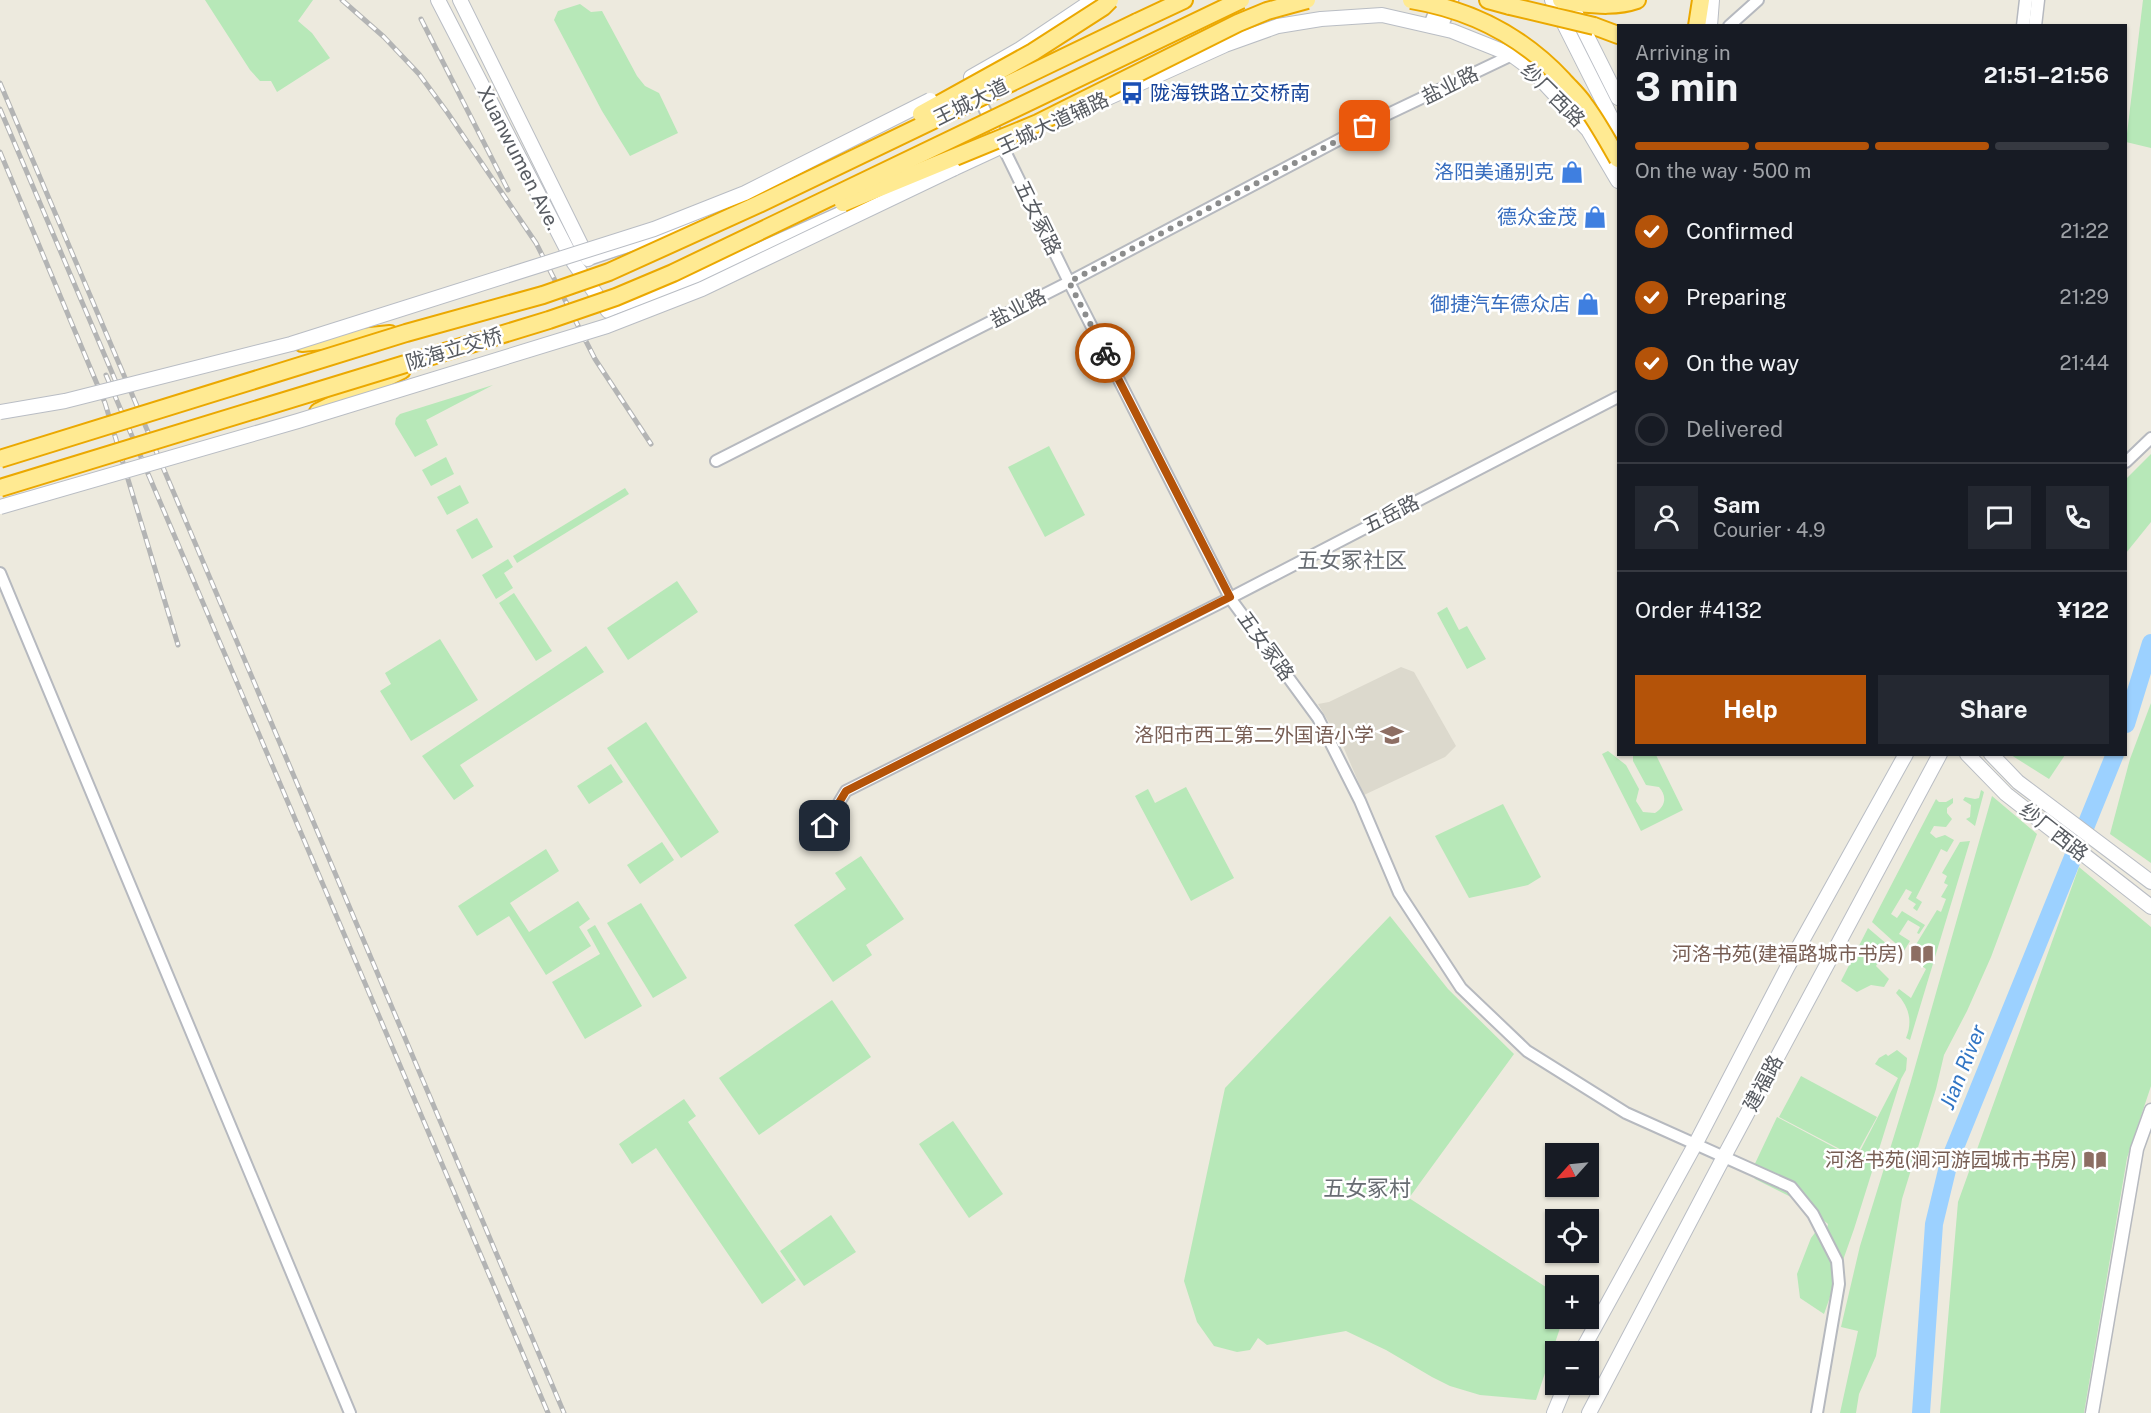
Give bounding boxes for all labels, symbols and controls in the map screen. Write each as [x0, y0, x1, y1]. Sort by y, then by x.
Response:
text: Arriving in [1635, 41, 1730, 65]
street label: 纱厂西路 [1516, 58, 1590, 132]
street label: 盐业路 [1418, 61, 1482, 109]
text: 21:51–21:56 [1984, 62, 2109, 88]
text: 3 min [1635, 64, 1738, 110]
street label: 王城大道 [930, 74, 1012, 130]
bus stop icon: 陇海铁路立交桥南 [1119, 80, 1145, 106]
place label: 陇海铁路立交桥南 [1150, 81, 1310, 105]
street label: Xuanwumen Ave. [472, 82, 566, 234]
street label: 王城大道辅路 [994, 87, 1112, 159]
pin [1339, 100, 1390, 151]
icon: bag [1348, 109, 1381, 142]
shop icon: 洛阳美通别克 [1559, 159, 1585, 185]
text: On the way · 500 m [1635, 159, 1811, 183]
place label: 洛阳美通别克 [1434, 160, 1554, 184]
street label: 五女冢路 [1010, 177, 1066, 259]
shop icon: 德众金茂 [1582, 204, 1608, 230]
place label: 德众金茂 [1497, 205, 1577, 229]
icon: check [1635, 215, 1668, 248]
text: Confirmed [1686, 218, 1793, 244]
text: 21:22 [2060, 219, 2109, 243]
icon: check [1635, 281, 1668, 314]
street label: 盐业路 [986, 284, 1050, 332]
text: Preparing [1686, 284, 1787, 310]
text: 21:29 [2060, 285, 2109, 309]
shop icon: 御捷汽车德众店 [1575, 291, 1601, 317]
place label: 御捷汽车德众店 [1430, 292, 1570, 316]
street label: 陇海立交桥 [403, 323, 505, 375]
courier [1075, 323, 1135, 383]
icon: bike [1089, 337, 1122, 370]
icon: check [1635, 347, 1668, 380]
text: On the way [1686, 350, 1799, 376]
text: 21:44 [2059, 351, 2109, 375]
text: Delivered [1686, 416, 1783, 442]
button: person [1635, 486, 1698, 549]
button: chat [1968, 486, 2031, 549]
button: phone [2046, 486, 2109, 549]
street label: 五岳路 [1359, 490, 1423, 538]
text: Sam [1713, 492, 1760, 518]
text: Courier · 4.9 [1713, 518, 1825, 542]
district label: 五女冢社区 [1297, 547, 1407, 573]
text: Order #4132 [1635, 597, 1762, 623]
text: ¥122 [2057, 597, 2109, 623]
street label: 五女冢路 [1233, 607, 1299, 685]
button: Help [1635, 675, 1866, 744]
button: Share [1878, 675, 2109, 744]
school or university icon: 洛阳市西工第二外国语小学 [1379, 722, 1405, 748]
place label: 洛阳市西工第二外国语小学 [1134, 723, 1374, 747]
street label: 纱厂西路 [2015, 798, 2093, 866]
pin [799, 800, 850, 851]
icon: home [808, 809, 841, 842]
library icon: 河洛书苑(建福路城市书房) [1909, 941, 1935, 967]
place label: 河洛书苑(建福路城市书房) [1672, 942, 1904, 966]
water label: Jian River [1934, 1020, 1991, 1113]
street label: 建福路 [1738, 1051, 1788, 1115]
north arrow [1545, 1143, 1599, 1197]
map controls [1545, 1143, 1599, 1395]
library icon: 河洛书苑(涧河游园城市书房) [2082, 1147, 2108, 1173]
place label: 河洛书苑(涧河游园城市书房) [1825, 1148, 2077, 1172]
district label: 五女冢村 [1323, 1175, 1411, 1201]
button: locate [1545, 1209, 1599, 1263]
button: + [1545, 1275, 1599, 1329]
button: − [1545, 1341, 1599, 1395]

